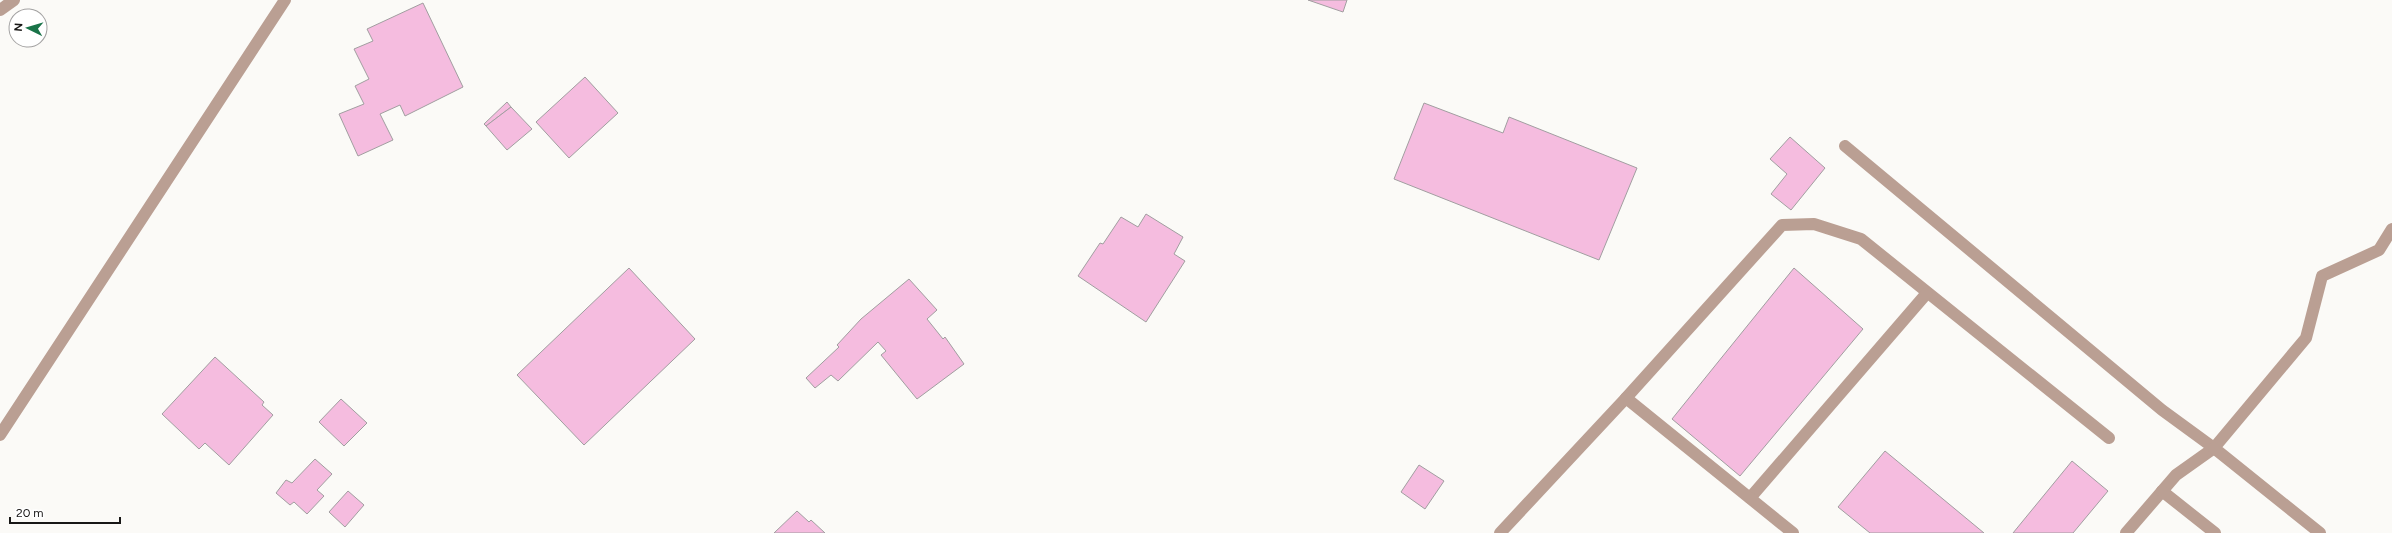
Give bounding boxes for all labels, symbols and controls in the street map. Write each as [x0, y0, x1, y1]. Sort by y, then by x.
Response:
north arrow [8, 8, 48, 48]
text: N [12, 22, 25, 32]
scale bar [10, 499, 120, 525]
text: 20 m [16, 506, 44, 520]

